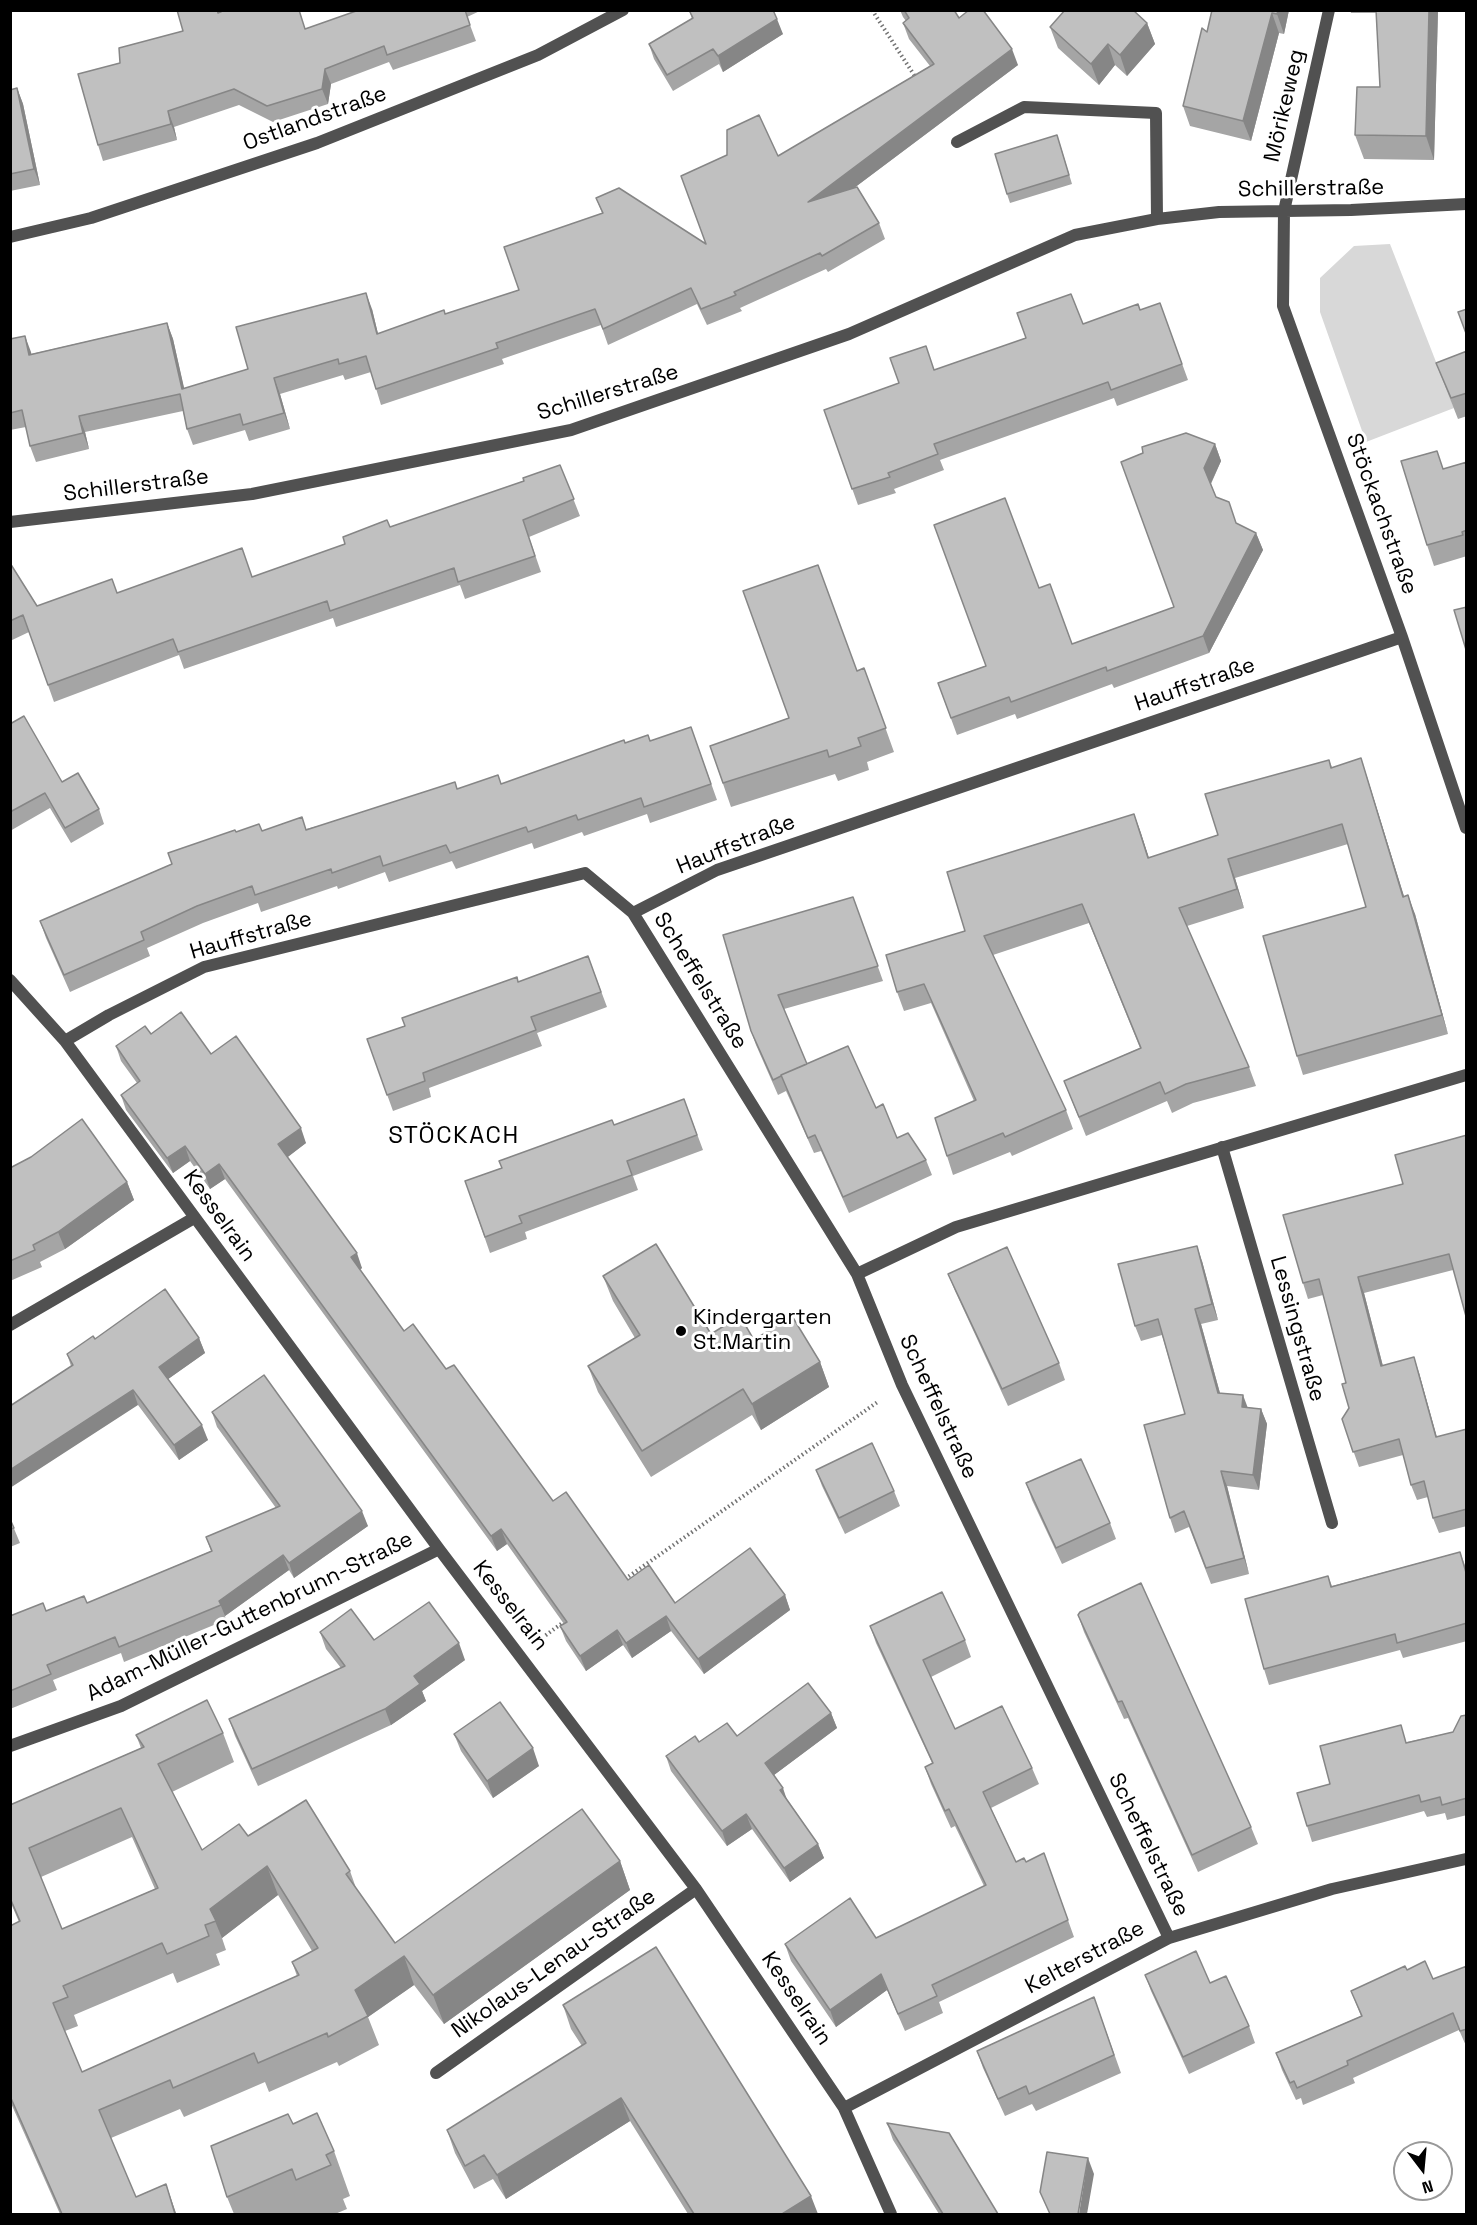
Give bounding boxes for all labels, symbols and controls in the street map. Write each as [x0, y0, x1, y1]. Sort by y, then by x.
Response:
street label: Mörikeweg [1259, 47, 1311, 165]
street label: Ostlandstraße [240, 81, 390, 157]
street label: Schillerstraße [1238, 175, 1384, 203]
street label: Schillerstraße [534, 359, 682, 427]
street label: Stöckachstraße [1340, 430, 1422, 598]
street label: Schillerstraße [62, 464, 210, 508]
street label: Hauffstraße [1131, 652, 1259, 718]
street label: Hauffstraße [673, 809, 799, 881]
street label: Hauffstraße [187, 906, 315, 966]
street label: Scheffelstraße [647, 908, 753, 1054]
district label: STÖCKACH [388, 1122, 520, 1150]
street label: Kesselrain [177, 1165, 261, 1267]
street label: Lessingstraße [1264, 1253, 1330, 1405]
place label: Kindergarten St.Martin [693, 1305, 832, 1356]
marker: Kindergarten St.Martin [674, 1324, 688, 1338]
street label: Scheffelstraße [893, 1331, 983, 1483]
street label: Adam-Müller-Guttenbrunn-Straße [83, 1526, 417, 1708]
street label: Kesselrain [467, 1556, 553, 1656]
street label: Scheffelstraße [1102, 1769, 1194, 1921]
street label: Nikolaus-Lenau-Straße [447, 1884, 661, 2044]
street label: Kelterstraße [1021, 1916, 1149, 2000]
street label: Kesselrain [755, 1947, 837, 2051]
north arrow [1393, 2141, 1453, 2201]
text: N [1420, 2175, 1436, 2198]

